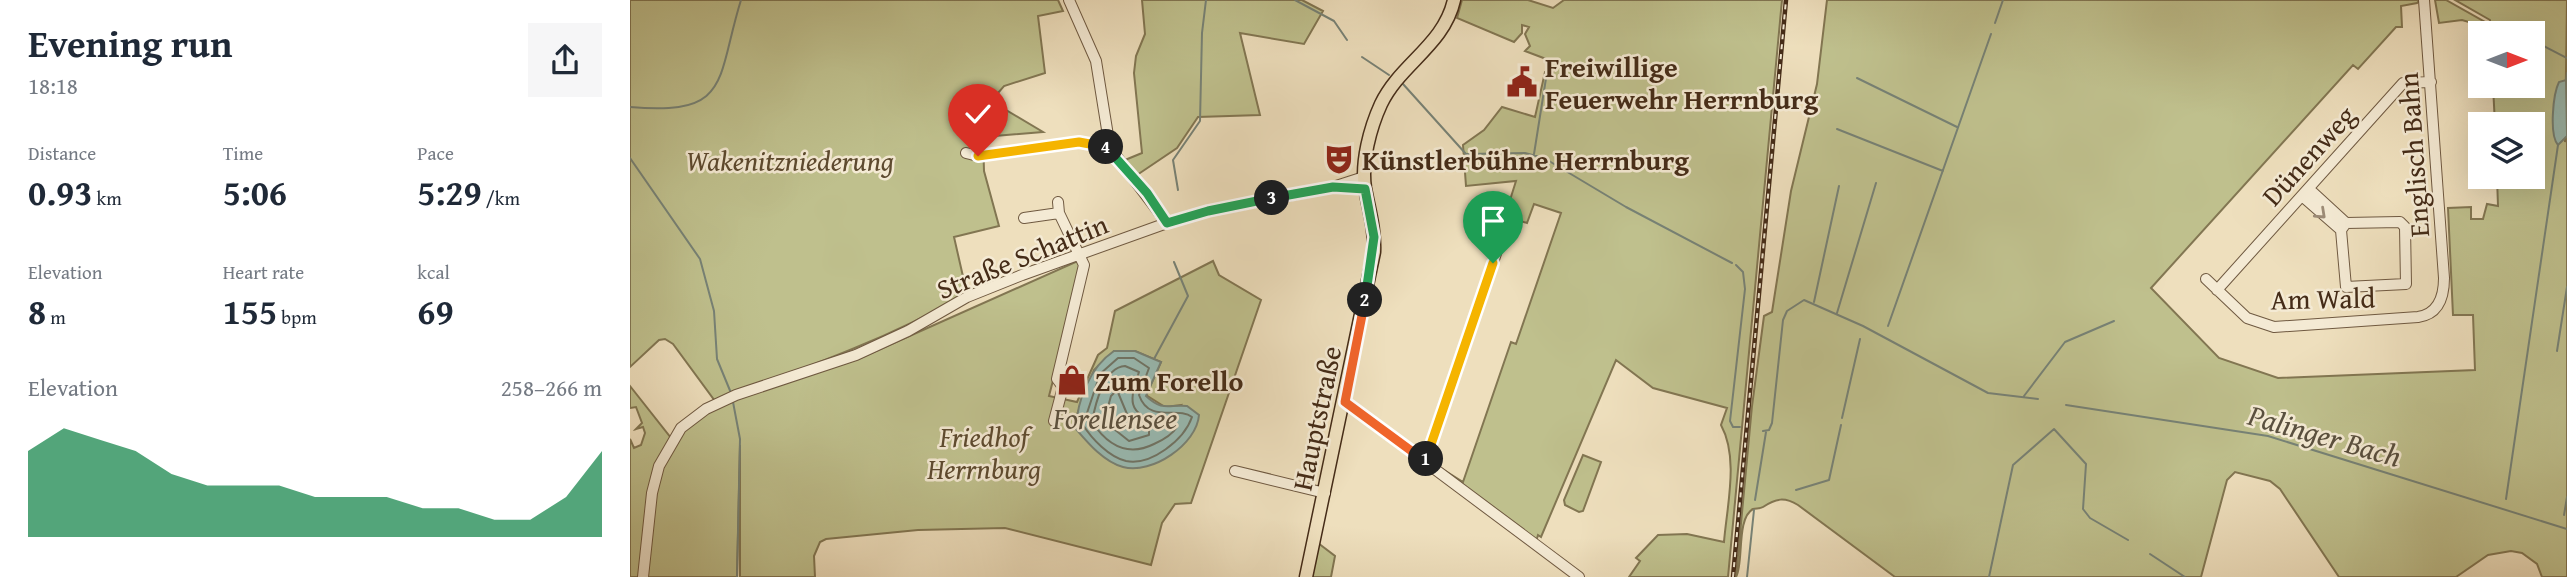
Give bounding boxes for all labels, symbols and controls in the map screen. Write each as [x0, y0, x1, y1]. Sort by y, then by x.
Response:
text: Evening run [28, 15, 232, 71]
north arrow [2468, 21, 2544, 98]
map controls [2468, 21, 2545, 189]
button: share [528, 23, 602, 97]
place label: Freiwillige Feuerwehr Herrnburg [1545, 46, 1818, 119]
public building icon: Freiwillige Feuerwehr Herrnburg [1505, 65, 1539, 99]
text: 18:18 [28, 69, 78, 102]
street label: Englisch Bahn [2387, 71, 2439, 239]
pin [948, 84, 1008, 156]
icon: check [959, 95, 997, 133]
street label: Dünenweg [2252, 95, 2364, 214]
button: layers [2468, 112, 2545, 189]
pin: 4 [1088, 130, 1124, 164]
text: 4 [1101, 132, 1110, 160]
text: Distance [28, 139, 96, 167]
text: Time [223, 139, 263, 167]
text: Pace [417, 139, 454, 167]
place label: Künstlerbühne Herrnburg [1362, 139, 1689, 180]
park label: Wakenitzniederung [686, 140, 894, 181]
theatre icon: Künstlerbühne Herrnburg [1322, 142, 1356, 176]
text: 0.93 [28, 167, 92, 218]
text: 5:06 [223, 167, 287, 218]
text: 5:29 [417, 167, 482, 218]
pin: 3 [1254, 180, 1290, 216]
text: 3 [1267, 183, 1276, 211]
text: km [92, 184, 122, 212]
text: /km [482, 184, 520, 212]
pin [1463, 191, 1523, 263]
icon: arrive [1474, 202, 1512, 240]
street label: Straße Schattin [930, 203, 1114, 309]
one-way arrow [2313, 205, 2326, 218]
text: Elevation [28, 258, 102, 286]
text: Heart rate [223, 258, 304, 286]
text: kcal [417, 258, 450, 286]
street label: Am Wald [2270, 277, 2376, 319]
pin: 2 [1348, 282, 1382, 318]
text: 2 [1360, 285, 1369, 313]
text: 8 [28, 286, 46, 337]
text: 155 [223, 286, 277, 337]
text: 69 [417, 286, 454, 337]
text: m [46, 303, 66, 331]
text: bpm [277, 303, 317, 331]
street label: Hauptstraße [1281, 342, 1351, 494]
place label: Zum Forello [1095, 360, 1244, 401]
shop icon: Zum Forello [1055, 363, 1089, 397]
text: Elevation [28, 371, 118, 404]
text: 258–266 m [501, 371, 602, 404]
water label: Palinger Bach [2242, 392, 2407, 478]
water label: Forellensee [1052, 396, 1177, 440]
park label: Friedhof Herrnburg [926, 416, 1041, 489]
pin: 1 [1408, 442, 1444, 476]
text: 1 [1421, 444, 1430, 472]

